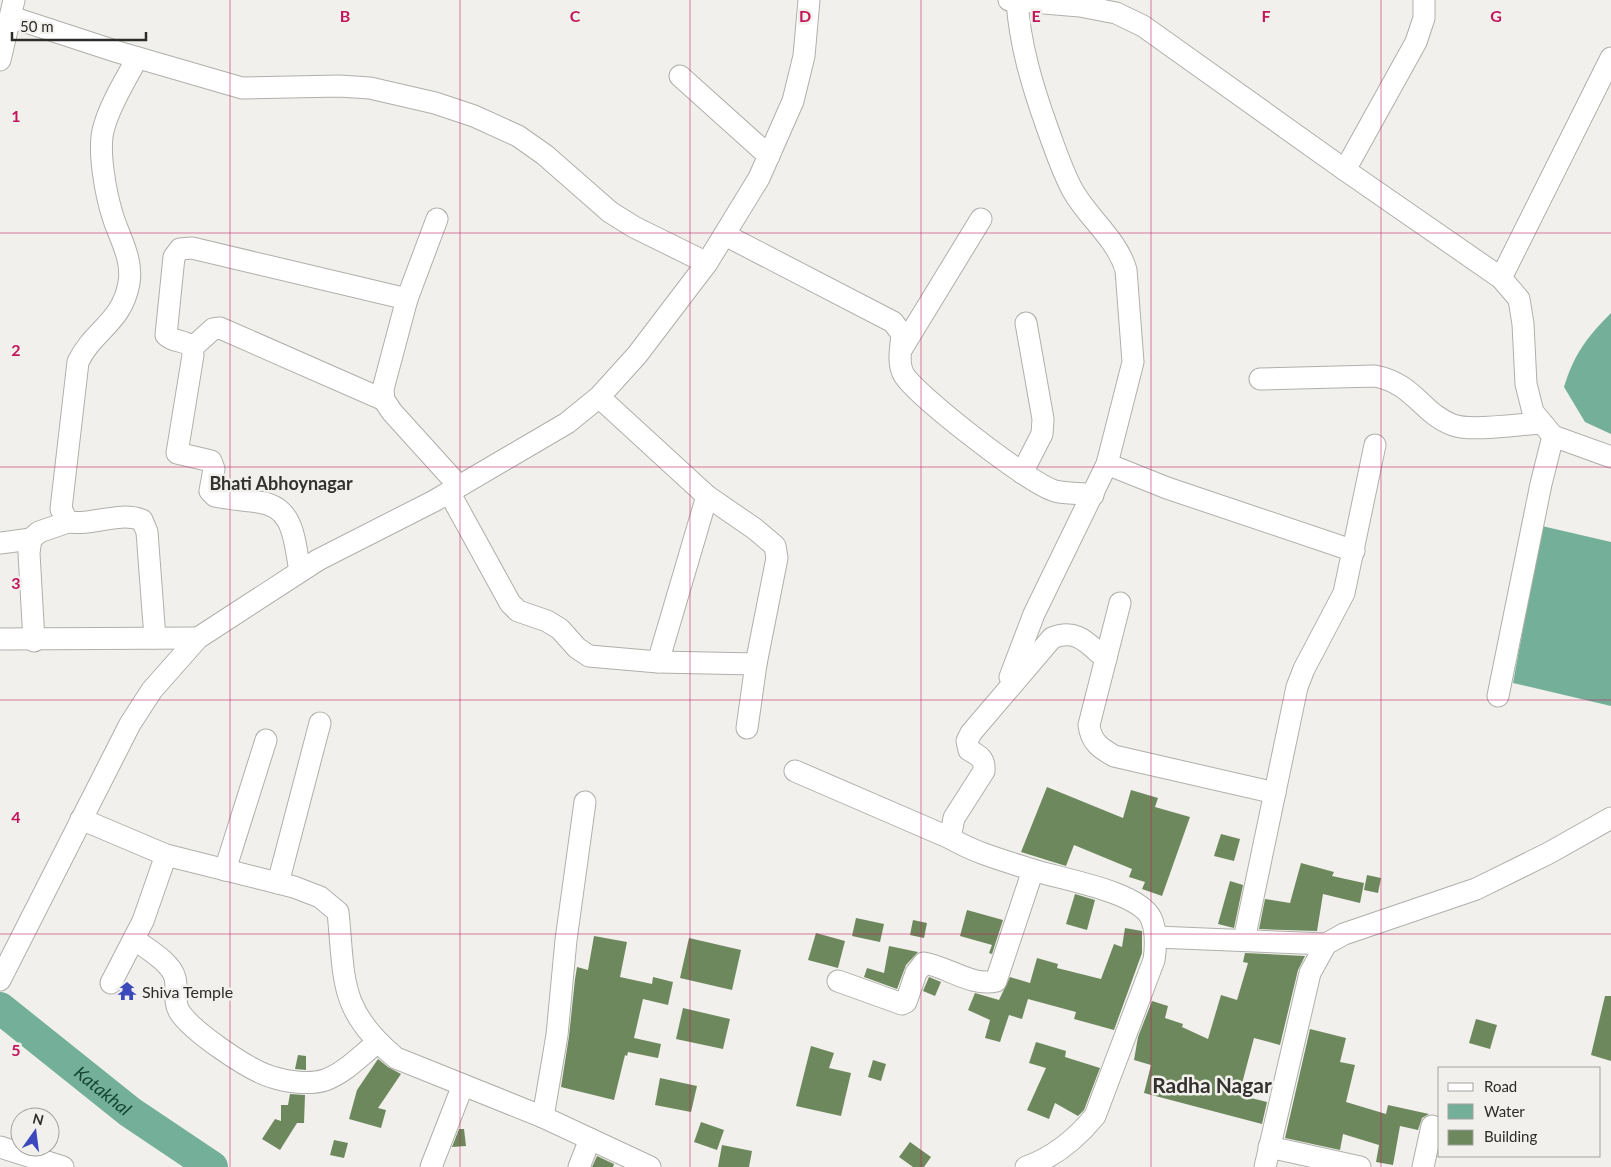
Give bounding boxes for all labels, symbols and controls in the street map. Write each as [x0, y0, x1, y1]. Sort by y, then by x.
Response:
text: B [340, 6, 350, 25]
text: C [570, 6, 581, 25]
text: D [799, 6, 811, 25]
text: E [1031, 6, 1041, 25]
text: F [1261, 6, 1271, 25]
text: G [1490, 6, 1502, 25]
scale bar [12, 10, 146, 42]
text: 50 m [20, 17, 54, 35]
text: 1 [11, 106, 21, 125]
text: 2 [11, 340, 21, 359]
district label: Bhati Abhoynagar [209, 472, 353, 494]
text: 3 [11, 573, 21, 592]
text: 4 [11, 807, 21, 826]
temple icon: Shiva Temple [116, 980, 138, 1002]
place label: Shiva Temple [142, 982, 233, 1001]
text: 5 [11, 1040, 21, 1059]
water label: Katakhal [70, 1061, 136, 1120]
legend [1438, 1067, 1601, 1157]
district label: Radha Nagar [1152, 1072, 1272, 1097]
text: Road [1484, 1077, 1517, 1095]
text: Water [1484, 1102, 1525, 1120]
north arrow [10, 1107, 60, 1157]
text: N [31, 1109, 46, 1128]
text: Building [1484, 1127, 1537, 1145]

